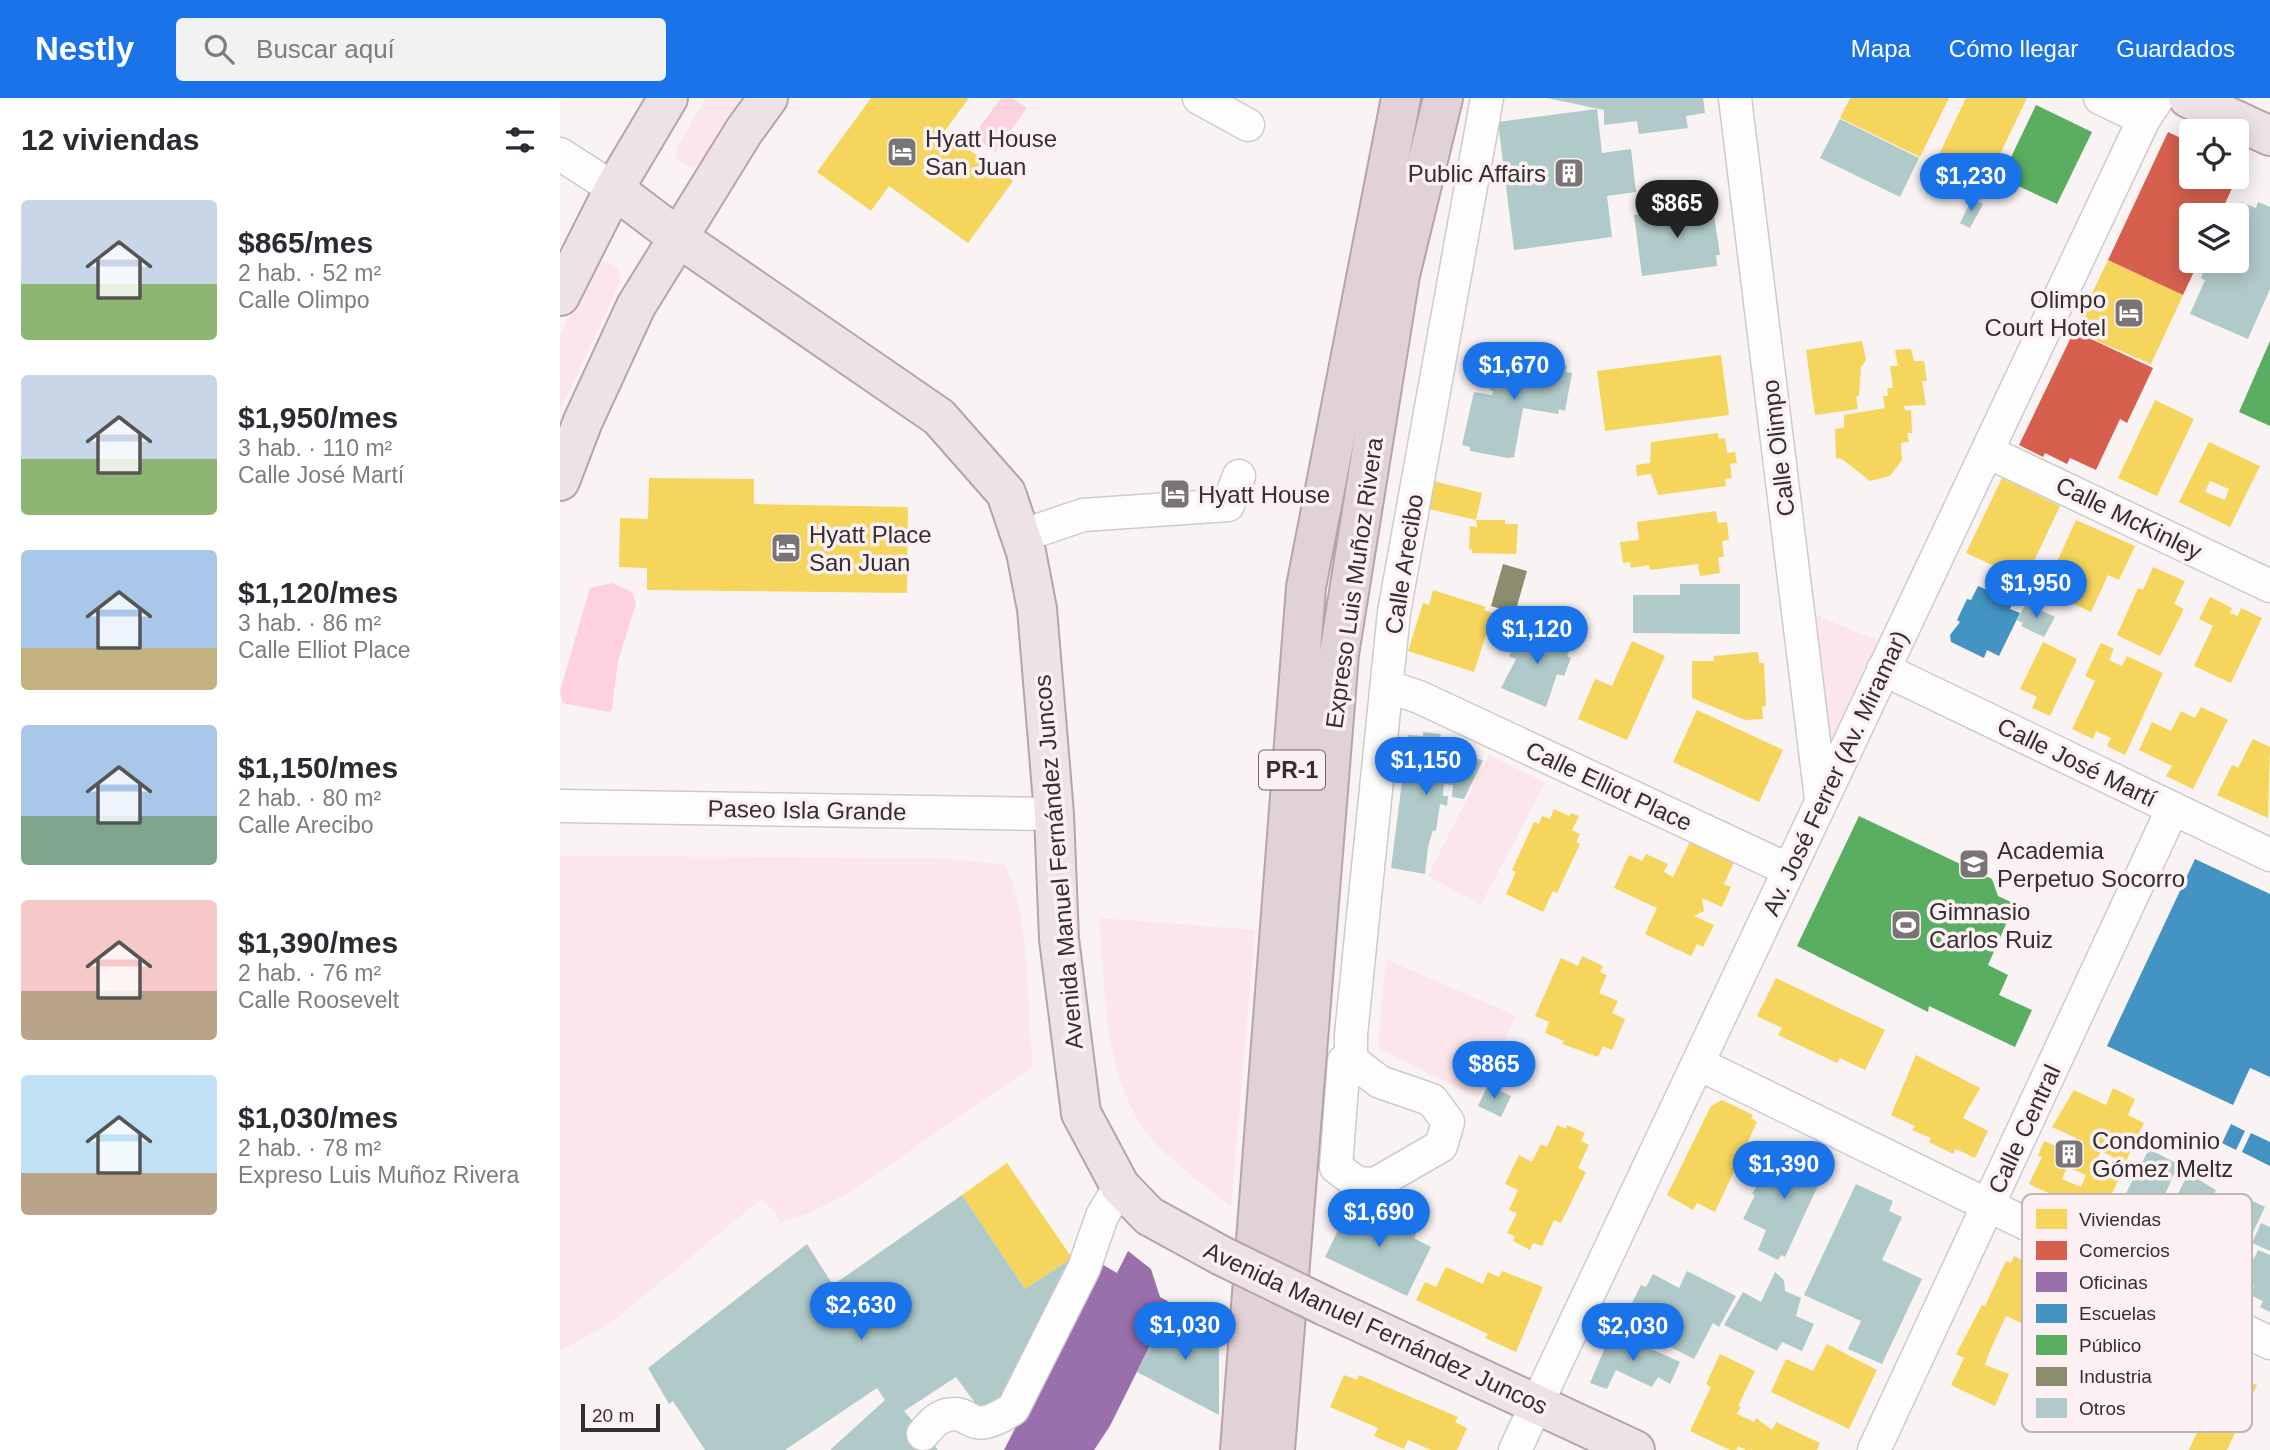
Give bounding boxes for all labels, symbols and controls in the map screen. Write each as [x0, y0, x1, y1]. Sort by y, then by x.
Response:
search box [176, 18, 666, 81]
text: Nestly [35, 30, 134, 67]
icon: search [200, 30, 238, 68]
text: Buscar aquí [256, 34, 395, 64]
text: Mapa [1851, 35, 1911, 62]
text: Cómo llegar [1949, 35, 2078, 62]
text: Guardados [2116, 35, 2235, 62]
map controls [2179, 119, 2249, 273]
button: locate [2179, 119, 2249, 189]
icon: filters [501, 121, 539, 159]
text: 12 viviendas [21, 123, 199, 156]
place label: Hyatt House San Juan [925, 125, 1057, 180]
hotel icon: Hyatt House San Juan [885, 135, 919, 169]
pin: $1,230 [1914, 153, 2028, 213]
building icon: Public Affairs [1552, 156, 1586, 190]
place label: Public Affairs [1408, 160, 1546, 187]
text: $1,230 [1936, 163, 2006, 189]
pin: $865 [1636, 180, 1718, 240]
text: $865 [1651, 190, 1703, 216]
button: layers [2179, 203, 2249, 273]
text: $865/mes [238, 226, 373, 259]
icon: home [77, 228, 161, 312]
text: 2 hab. · 52 m² [238, 260, 381, 286]
place label: Olimpo Court Hotel [1985, 286, 2106, 341]
text: Calle Olimpo [238, 287, 370, 313]
hotel icon: Olimpo Court Hotel [2112, 296, 2146, 330]
pin: $1,670 [1457, 342, 1571, 402]
text: $1,670 [1479, 352, 1549, 378]
street label: Calle Olimpo [1756, 378, 1800, 518]
text: $1,950/mes [238, 401, 398, 434]
icon: home [77, 403, 161, 487]
text: 3 hab. · 110 m² [238, 435, 392, 461]
street label: Expreso Luis Muñoz Rivera [1320, 435, 1388, 730]
text: Calle José Martí [238, 462, 404, 488]
street label: Calle McKinley [2052, 471, 2206, 565]
hotel icon: Hyatt House [1158, 477, 1192, 511]
place label: Hyatt House [1198, 481, 1330, 508]
street label: Calle Arecibo [1380, 492, 1428, 636]
place label: Hyatt Place San Juan [809, 521, 932, 576]
hotel icon: Hyatt Place San Juan [769, 531, 803, 565]
pin: $1,950 [1979, 560, 2093, 620]
text: $1,950 [2001, 570, 2071, 596]
text: $1,120/mes [238, 576, 398, 609]
icon: home [77, 578, 161, 662]
pin: $1,120 [1480, 606, 1594, 666]
text: 3 hab. · 86 m² [238, 610, 381, 636]
text: $1,120 [1502, 616, 1572, 642]
street label: Av. José Ferrer (Av. Miramar) [1757, 626, 1913, 920]
text: Calle Elliot Place [238, 637, 411, 663]
street label: Avenida Manuel Fernández Juncos [1028, 674, 1088, 1050]
street label: Calle José Martí [1993, 712, 2161, 812]
street label: Calle Elliot Place [1522, 736, 1696, 836]
pin: $1,150 [1369, 738, 1483, 797]
text: $1,150 [1391, 747, 1461, 773]
road number: PR-1 [1259, 750, 1325, 790]
text: $1,150/mes [238, 751, 398, 784]
icon: home [77, 753, 161, 837]
text: 2 hab. · 80 m² [238, 785, 381, 811]
street label: Paseo Isla Grande [707, 795, 907, 825]
text: Calle Arecibo [238, 812, 374, 838]
place label: Academia Perpetuo Socorro [1997, 837, 2185, 892]
school or university icon: Academia Perpetuo Socorro [1957, 847, 1991, 881]
place label: Gimnasio Carlos Ruiz [1929, 898, 2053, 953]
sports icon: Gimnasio Carlos Ruiz [1889, 908, 1923, 942]
text: $1,390/mes [238, 926, 398, 959]
icon: home [77, 928, 161, 1012]
text: 2 hab. · 76 m² [238, 960, 381, 986]
text: Calle Roosevelt [238, 987, 399, 1013]
pin: $865 [1453, 1042, 1535, 1101]
text: $865 [1468, 1051, 1520, 1077]
street label: Calle Central [1982, 1060, 2066, 1198]
text: $1,030/mes [238, 1101, 398, 1134]
icon: home [77, 1103, 161, 1187]
place label: Condominio Gómez Meltz [2092, 1127, 2233, 1182]
text: 2 hab. · 78 m² [238, 1135, 381, 1161]
building icon: Condominio Gómez Meltz [2052, 1137, 2086, 1171]
pin: $1,390 [1727, 1142, 1841, 1201]
text: $1,390 [1749, 1151, 1819, 1177]
text: Expreso Luis Muñoz Rivera [238, 1162, 519, 1188]
pin: $1,690 [1322, 1190, 1436, 1249]
legend [2022, 1194, 2252, 1432]
text: $1,690 [1344, 1199, 1414, 1225]
text: Viviendas [2079, 1209, 2161, 1230]
street label: Avenida Manuel Fernández Juncos [1200, 1236, 1552, 1420]
text: Comercios [2079, 1240, 2170, 1261]
text: Oficinas [2079, 1272, 2148, 1293]
pin: $2,630 [804, 1282, 918, 1342]
text: $2,630 [826, 1292, 896, 1318]
pin: $1,030 [1128, 1302, 1242, 1362]
text: Escuelas [2079, 1303, 2156, 1324]
pin: $2,030 [1576, 1304, 1690, 1363]
text: $1,030 [1150, 1312, 1220, 1338]
text: $2,030 [1598, 1313, 1668, 1339]
text: Público [2079, 1335, 2141, 1356]
text: Industria [2079, 1366, 2152, 1387]
text: Otros [2079, 1398, 2125, 1419]
scale bar [581, 1401, 660, 1433]
text: 20 m [592, 1405, 634, 1426]

